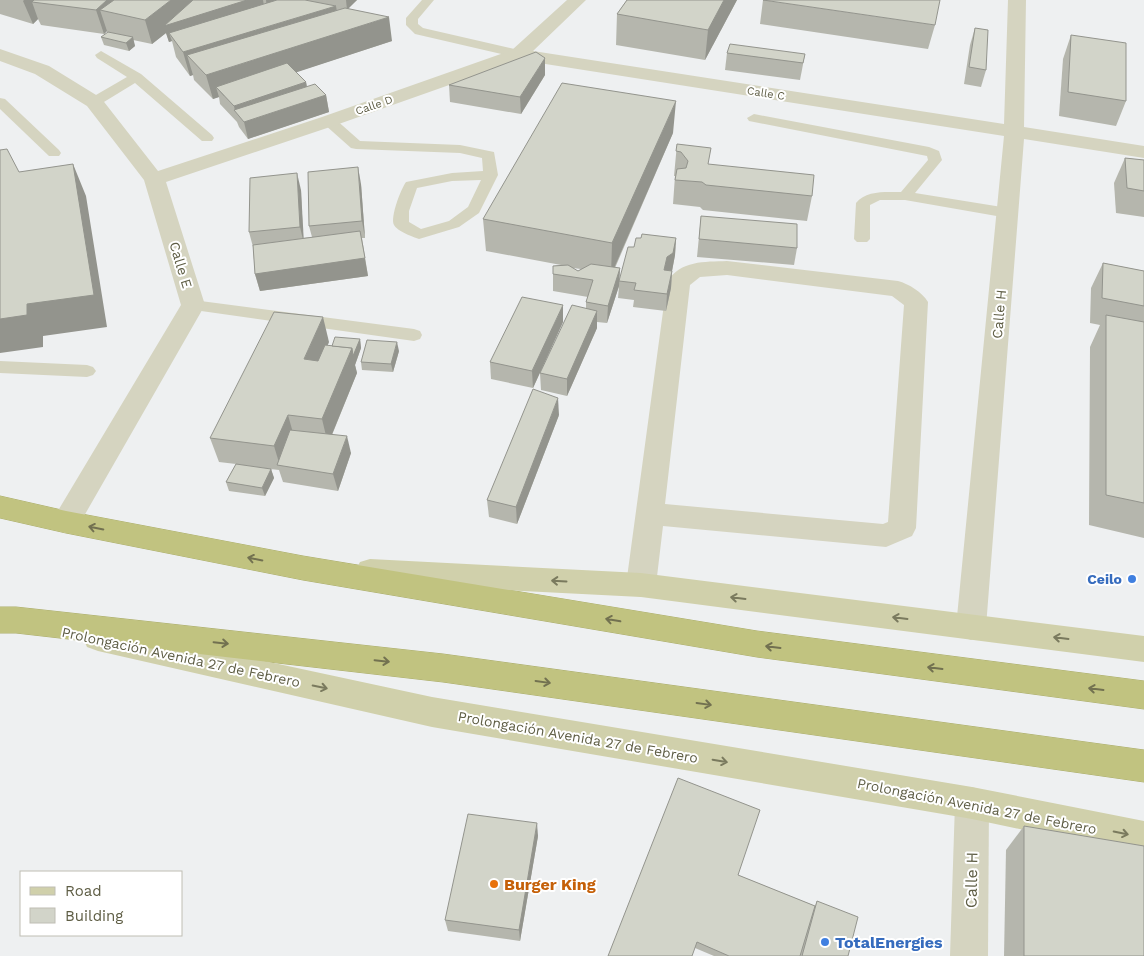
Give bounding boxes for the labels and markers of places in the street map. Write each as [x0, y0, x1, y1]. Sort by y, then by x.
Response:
place label: Ceilo [1087, 571, 1122, 587]
marker: Ceilo [1126, 573, 1138, 585]
place label: Burger King [504, 875, 596, 894]
marker: Burger King [488, 878, 500, 890]
place label: TotalEnergies [835, 933, 943, 952]
marker: TotalEnergies [819, 936, 831, 948]

